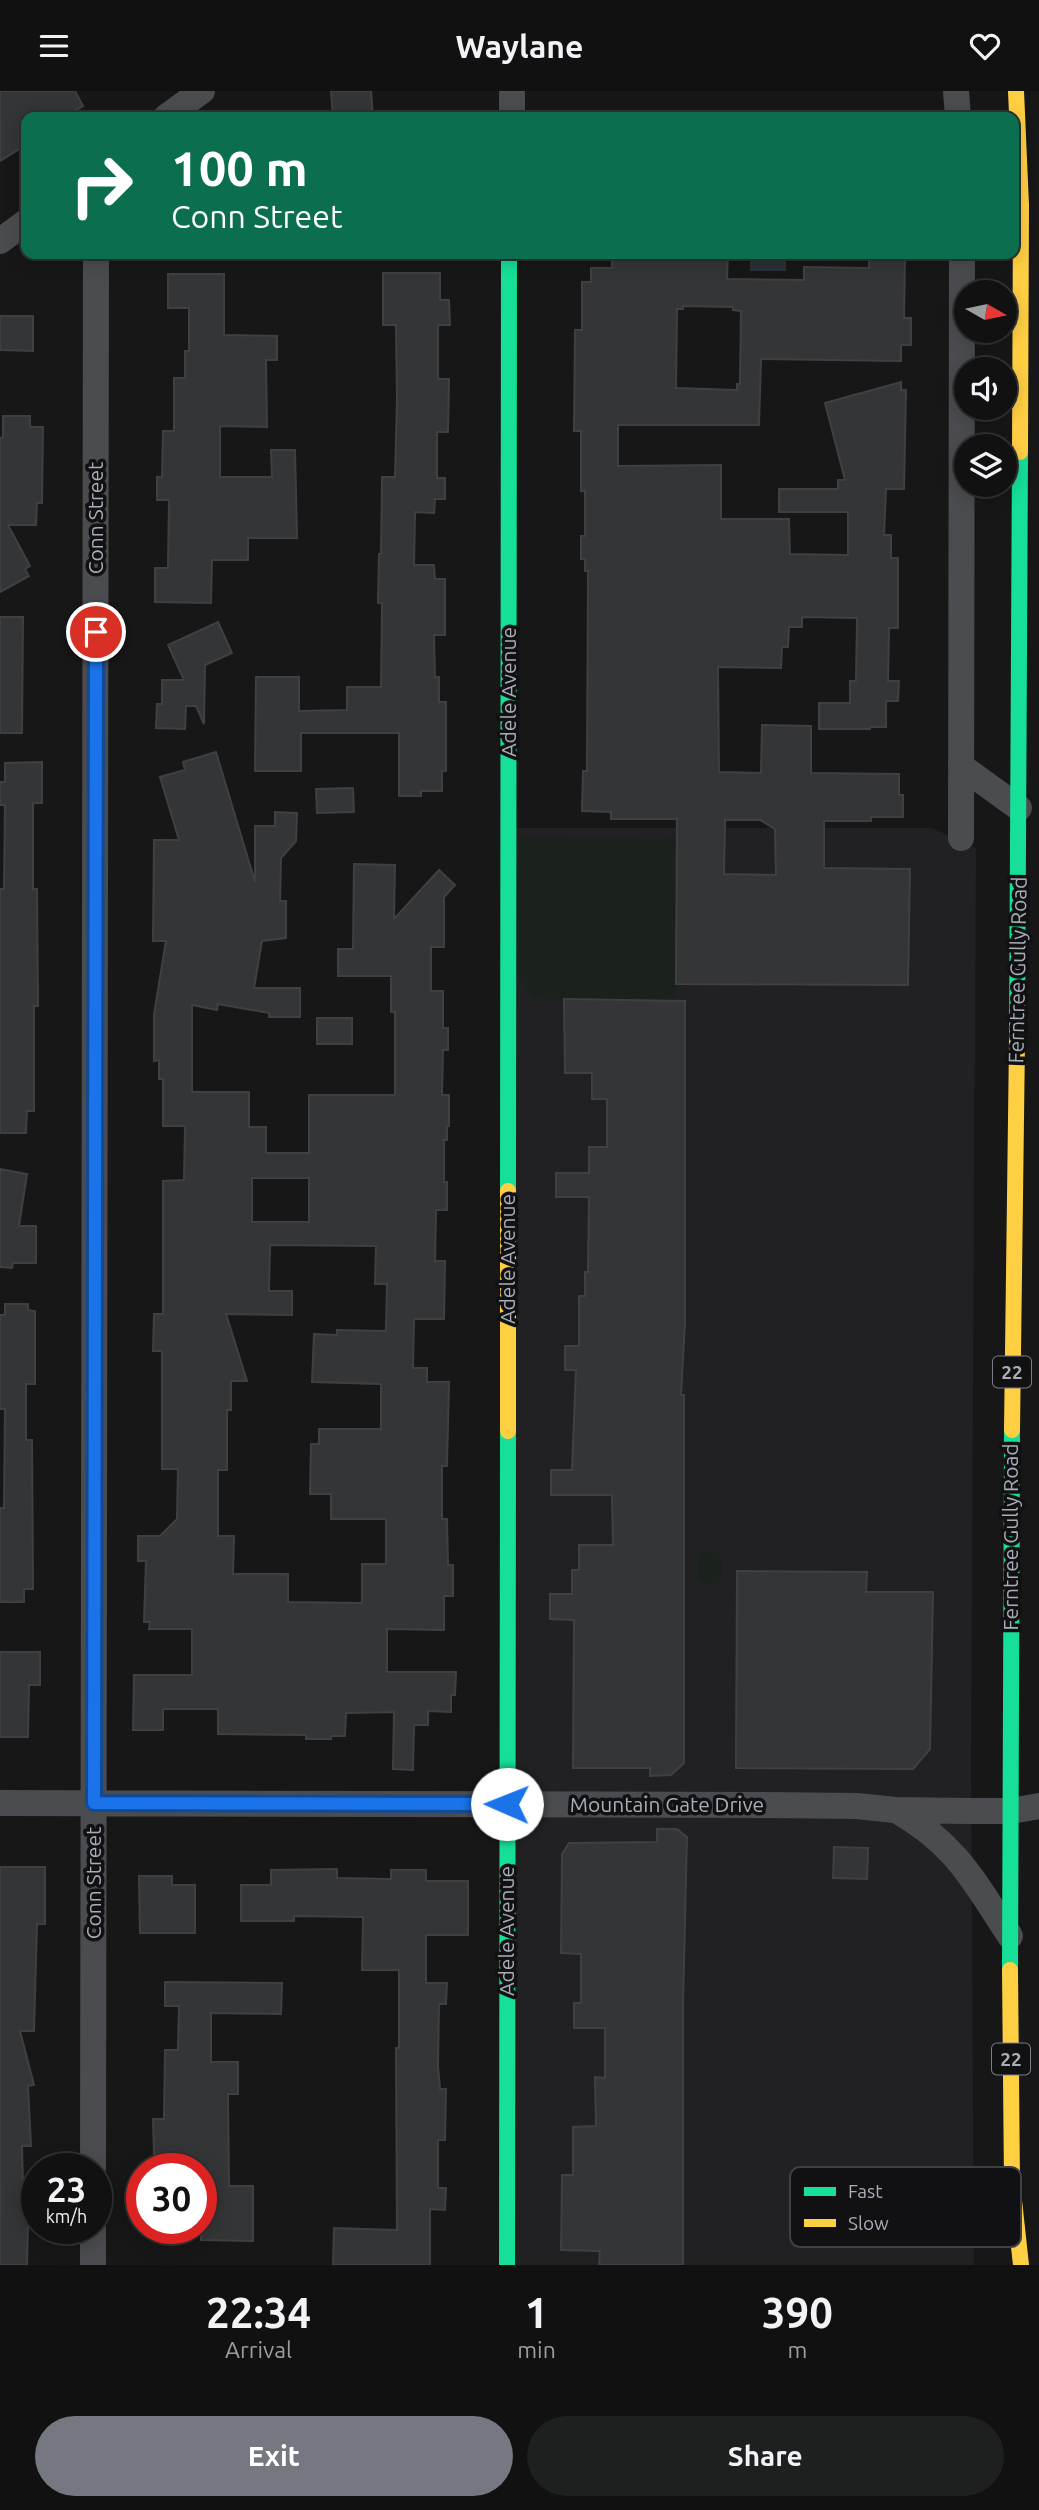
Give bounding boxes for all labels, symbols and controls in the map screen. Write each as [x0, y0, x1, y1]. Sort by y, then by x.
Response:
icon: menu [35, 27, 73, 65]
icon: heart [966, 27, 1004, 65]
text: Waylane [456, 28, 583, 64]
icon: right [56, 140, 147, 231]
text: 100 m [171, 140, 308, 195]
text: Conn Street [171, 198, 343, 234]
north arrow [954, 280, 1017, 343]
map controls [954, 280, 1017, 497]
button: sound [954, 357, 1017, 420]
button: layers [954, 434, 1017, 497]
street label: Conn Street [83, 462, 107, 574]
pin [66, 602, 126, 662]
icon: arrive [77, 613, 115, 651]
street label: Adele Avenue [496, 627, 520, 757]
street label: Ferntree Gully Road [1003, 876, 1031, 1064]
street label: Adele Avenue [495, 1194, 519, 1324]
road number: 22 [993, 1357, 1031, 1387]
street label: Ferntree Gully Road [998, 1444, 1022, 1630]
position arrow [470, 1767, 544, 1841]
street label: Mountain Gate Drive [570, 1792, 764, 1816]
street label: Conn Street [81, 1827, 105, 1939]
street label: Adele Avenue [494, 1866, 518, 1996]
road number: 22 [992, 2043, 1030, 2075]
speed limit sign: 30 [126, 2153, 217, 2244]
legend [790, 2167, 1021, 2247]
text: 23 [47, 2169, 86, 2209]
text: Fast [848, 2180, 883, 2202]
text: km/h [46, 2206, 87, 2226]
text: Slow [848, 2212, 889, 2234]
text: 22:34 [206, 2289, 311, 2336]
text: 1 [525, 2289, 548, 2336]
text: 390 [762, 2289, 833, 2336]
text: Arrival [225, 2337, 292, 2362]
text: min [517, 2337, 556, 2362]
text: m [787, 2337, 807, 2362]
button: Exit [35, 2416, 513, 2496]
button: Share [527, 2416, 1004, 2496]

